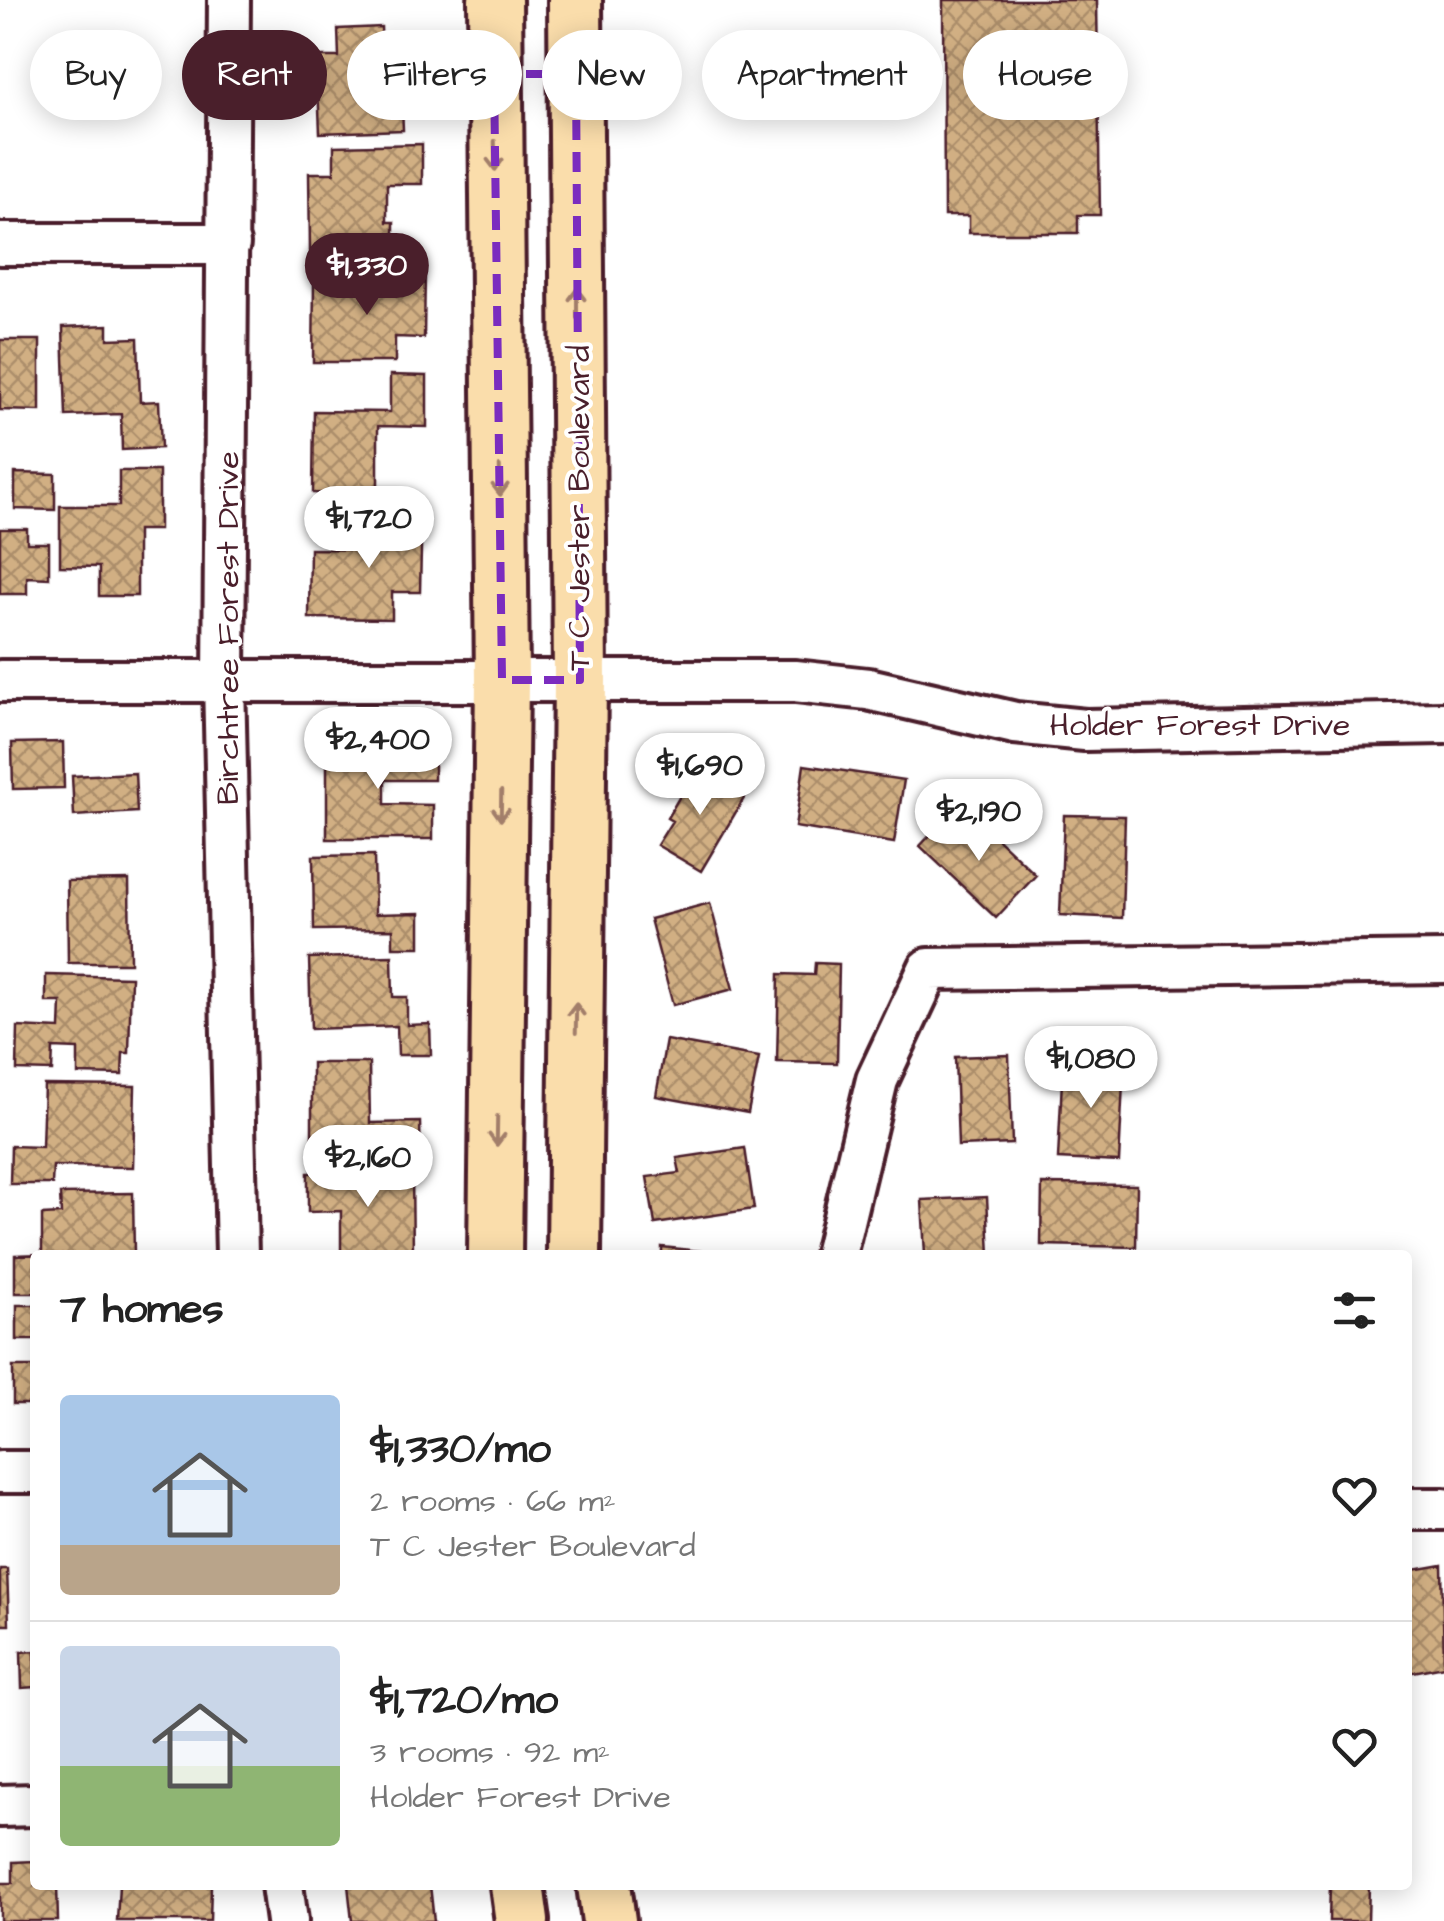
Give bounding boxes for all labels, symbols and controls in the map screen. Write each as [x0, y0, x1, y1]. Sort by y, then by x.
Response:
chip: Buy [30, 30, 162, 120]
chip: Rent [182, 30, 327, 120]
chip: Filters [347, 30, 522, 120]
chip: New [542, 30, 682, 120]
chip: Apartment [702, 30, 943, 120]
chip: House [963, 30, 1128, 120]
one-way arrow [486, 139, 505, 171]
pin: $1,330 [286, 233, 448, 318]
text: $1,330 [327, 243, 407, 288]
one-way arrow [568, 287, 586, 320]
street label: T C Jester Boulevard [557, 345, 602, 671]
street label: Birchtree Forest Drive [206, 451, 251, 805]
one-way arrow [490, 464, 509, 496]
pin: $1,720 [288, 486, 450, 571]
text: $1,720 [326, 496, 412, 541]
street label: Holder Forest Drive [1050, 703, 1350, 748]
pin: $2,400 [297, 707, 459, 792]
text: $2,400 [326, 717, 430, 762]
pin: $1,690 [619, 733, 781, 818]
text: $1,690 [657, 743, 743, 788]
pin: $2,190 [898, 779, 1060, 864]
one-way arrow [491, 789, 510, 821]
text: $2,190 [937, 789, 1021, 834]
one-way arrow [566, 1002, 586, 1034]
pin: $1,080 [1010, 1026, 1172, 1111]
text: $1,080 [1047, 1036, 1135, 1081]
one-way arrow [487, 1114, 506, 1146]
pin: $2,160 [287, 1125, 449, 1210]
text: $2,160 [325, 1135, 411, 1180]
text: 7 homes [60, 1281, 224, 1339]
icon: filters [1327, 1283, 1382, 1338]
text: $1,330/mo [370, 1421, 551, 1479]
icon: home [140, 1435, 260, 1555]
icon: heart [1327, 1468, 1382, 1523]
text: 2 rooms · 66 m² [370, 1479, 616, 1524]
text: T C Jester Boulevard [370, 1524, 696, 1569]
text: $1,720/mo [370, 1672, 558, 1730]
icon: home [140, 1686, 260, 1806]
icon: heart [1327, 1719, 1382, 1774]
text: 3 rooms · 92 m² [370, 1730, 610, 1775]
text: Holder Forest Drive [370, 1775, 671, 1820]

